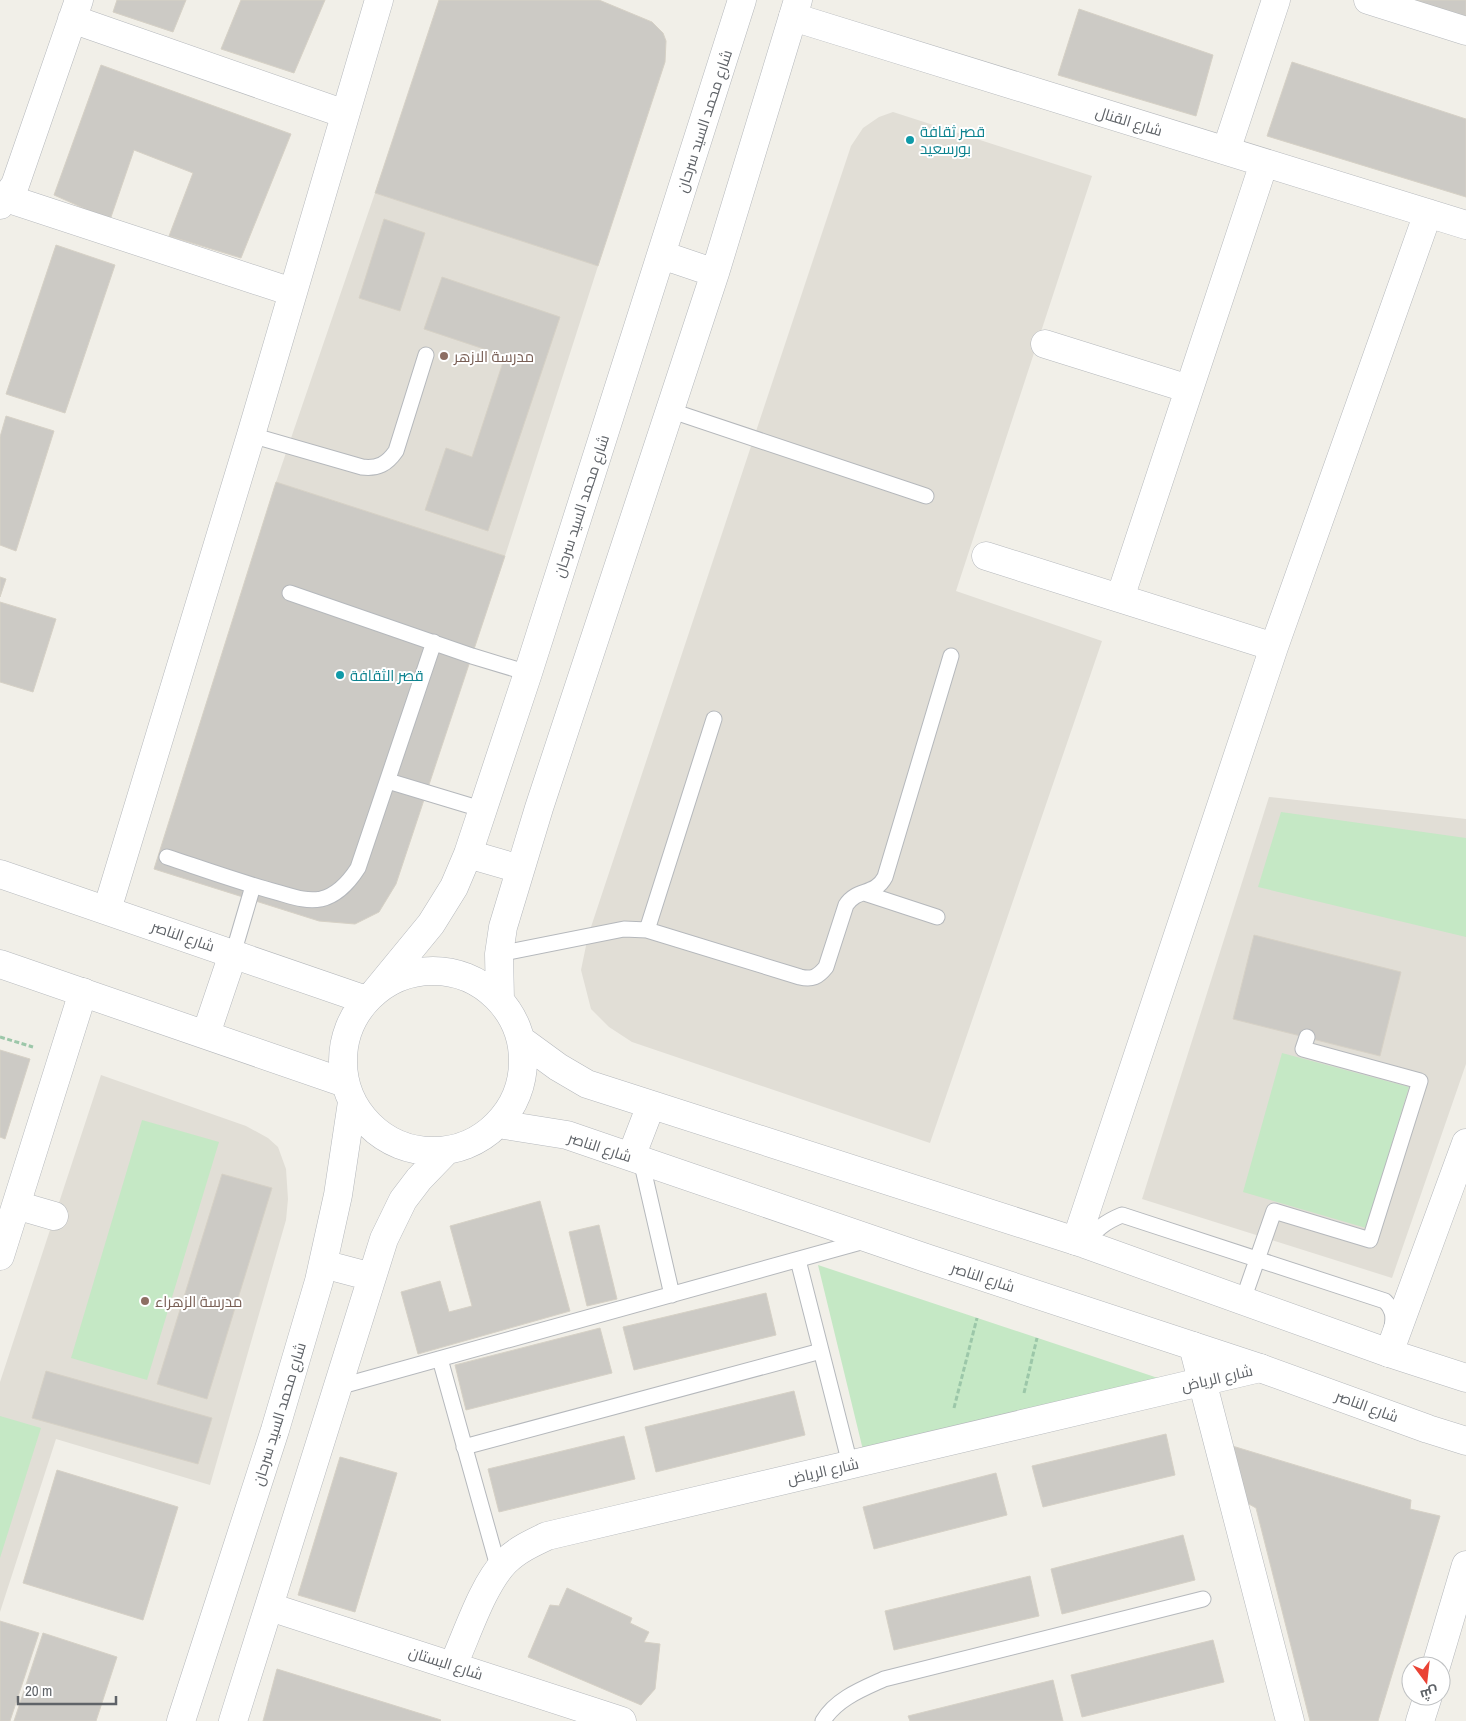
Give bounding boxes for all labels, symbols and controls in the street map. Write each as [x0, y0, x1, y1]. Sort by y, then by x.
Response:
street label: شارع محمد السيد سرحان [671, 47, 738, 195]
street label: شارع القنال [1093, 101, 1165, 142]
place label: قصر ثقافة بورسعيد [920, 121, 985, 159]
marker: قصر ثقافة بورسعيد [904, 134, 916, 146]
place label: مدرسة الازهر [453, 346, 534, 367]
marker: مدرسة الازهر [438, 350, 450, 362]
street label: شارع محمد السيد سرحان [548, 432, 615, 580]
place label: قصر الثقافة [350, 665, 424, 686]
marker: قصر الثقافة [334, 669, 346, 681]
street label: شارع الناصر [147, 915, 218, 958]
street label: شارع الناصر [564, 1127, 635, 1168]
street label: شارع الناصر [947, 1257, 1018, 1298]
place label: مدرسة الزهراء [155, 1291, 242, 1312]
marker: مدرسة الزهراء [139, 1295, 151, 1307]
street label: شارع محمد السيد سرحان [247, 1340, 312, 1489]
street label: شارع الرياض [1179, 1360, 1255, 1397]
street label: شارع الناصر [1331, 1385, 1401, 1428]
street label: شارع الرياض [785, 1453, 861, 1490]
street label: شارع البستان [406, 1641, 486, 1686]
north arrow [1401, 1656, 1451, 1706]
scale bar [18, 1674, 115, 1706]
text: 20 m [25, 1680, 52, 1701]
text: ش [1418, 1683, 1440, 1705]

